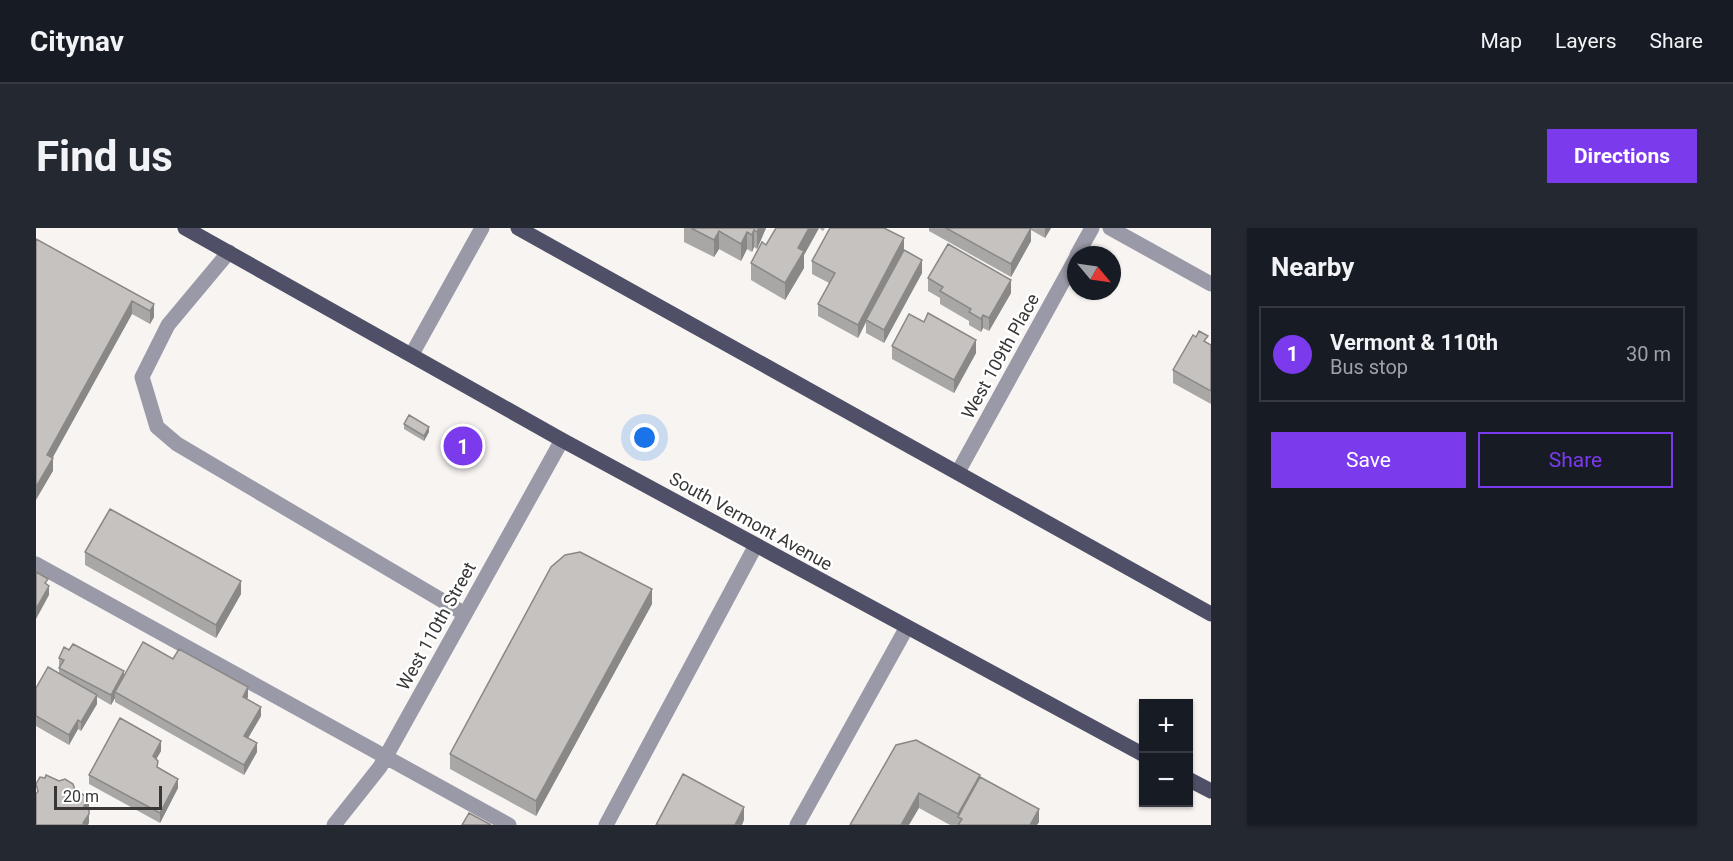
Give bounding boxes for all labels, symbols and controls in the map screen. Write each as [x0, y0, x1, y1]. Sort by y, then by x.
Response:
text: Citynav [30, 25, 124, 58]
text: Map [1480, 29, 1522, 53]
text: Layers [1555, 29, 1616, 53]
text: Share [1649, 29, 1703, 53]
button: Directions [1547, 129, 1697, 183]
text: Find us [36, 132, 173, 181]
north arrow [1067, 246, 1121, 300]
text: Nearby [1271, 252, 1354, 282]
street label: West 109th Place [957, 290, 1043, 422]
text: Vermont & 110th [1330, 330, 1498, 355]
text: 1 [1287, 342, 1298, 366]
text: 30 m [1626, 342, 1671, 366]
text: Bus stop [1330, 355, 1408, 379]
your location [630, 423, 659, 452]
pin: 1 [444, 424, 482, 468]
button: Save [1271, 432, 1466, 488]
button: Share [1478, 432, 1673, 488]
street label: South Vermont Avenue [666, 467, 836, 575]
street label: West 110th Street [392, 558, 480, 694]
map controls [1139, 699, 1193, 807]
button: + [1139, 699, 1193, 753]
button: − [1139, 753, 1193, 807]
scale bar [54, 783, 162, 810]
text: 20 m [63, 787, 99, 806]

